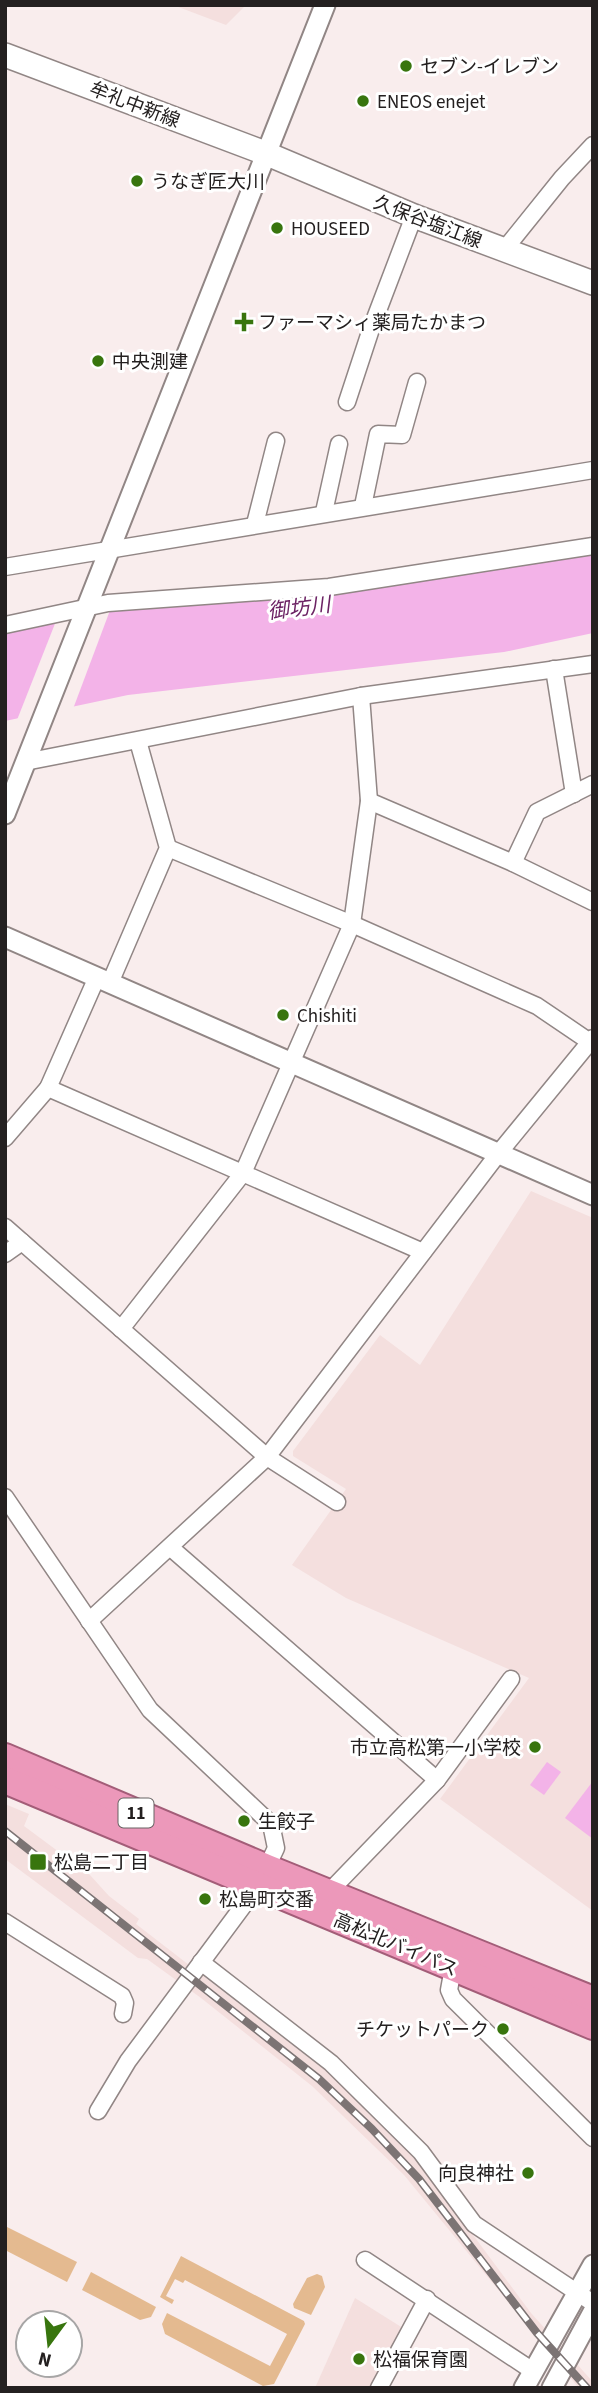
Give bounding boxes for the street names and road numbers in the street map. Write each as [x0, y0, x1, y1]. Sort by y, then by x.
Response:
street label: 牟礼中新線 [85, 76, 184, 135]
street label: 久保谷塩江線 [369, 189, 486, 255]
road number: 11 [118, 1798, 154, 1828]
street label: 高松北バイパス [329, 1907, 462, 1984]

